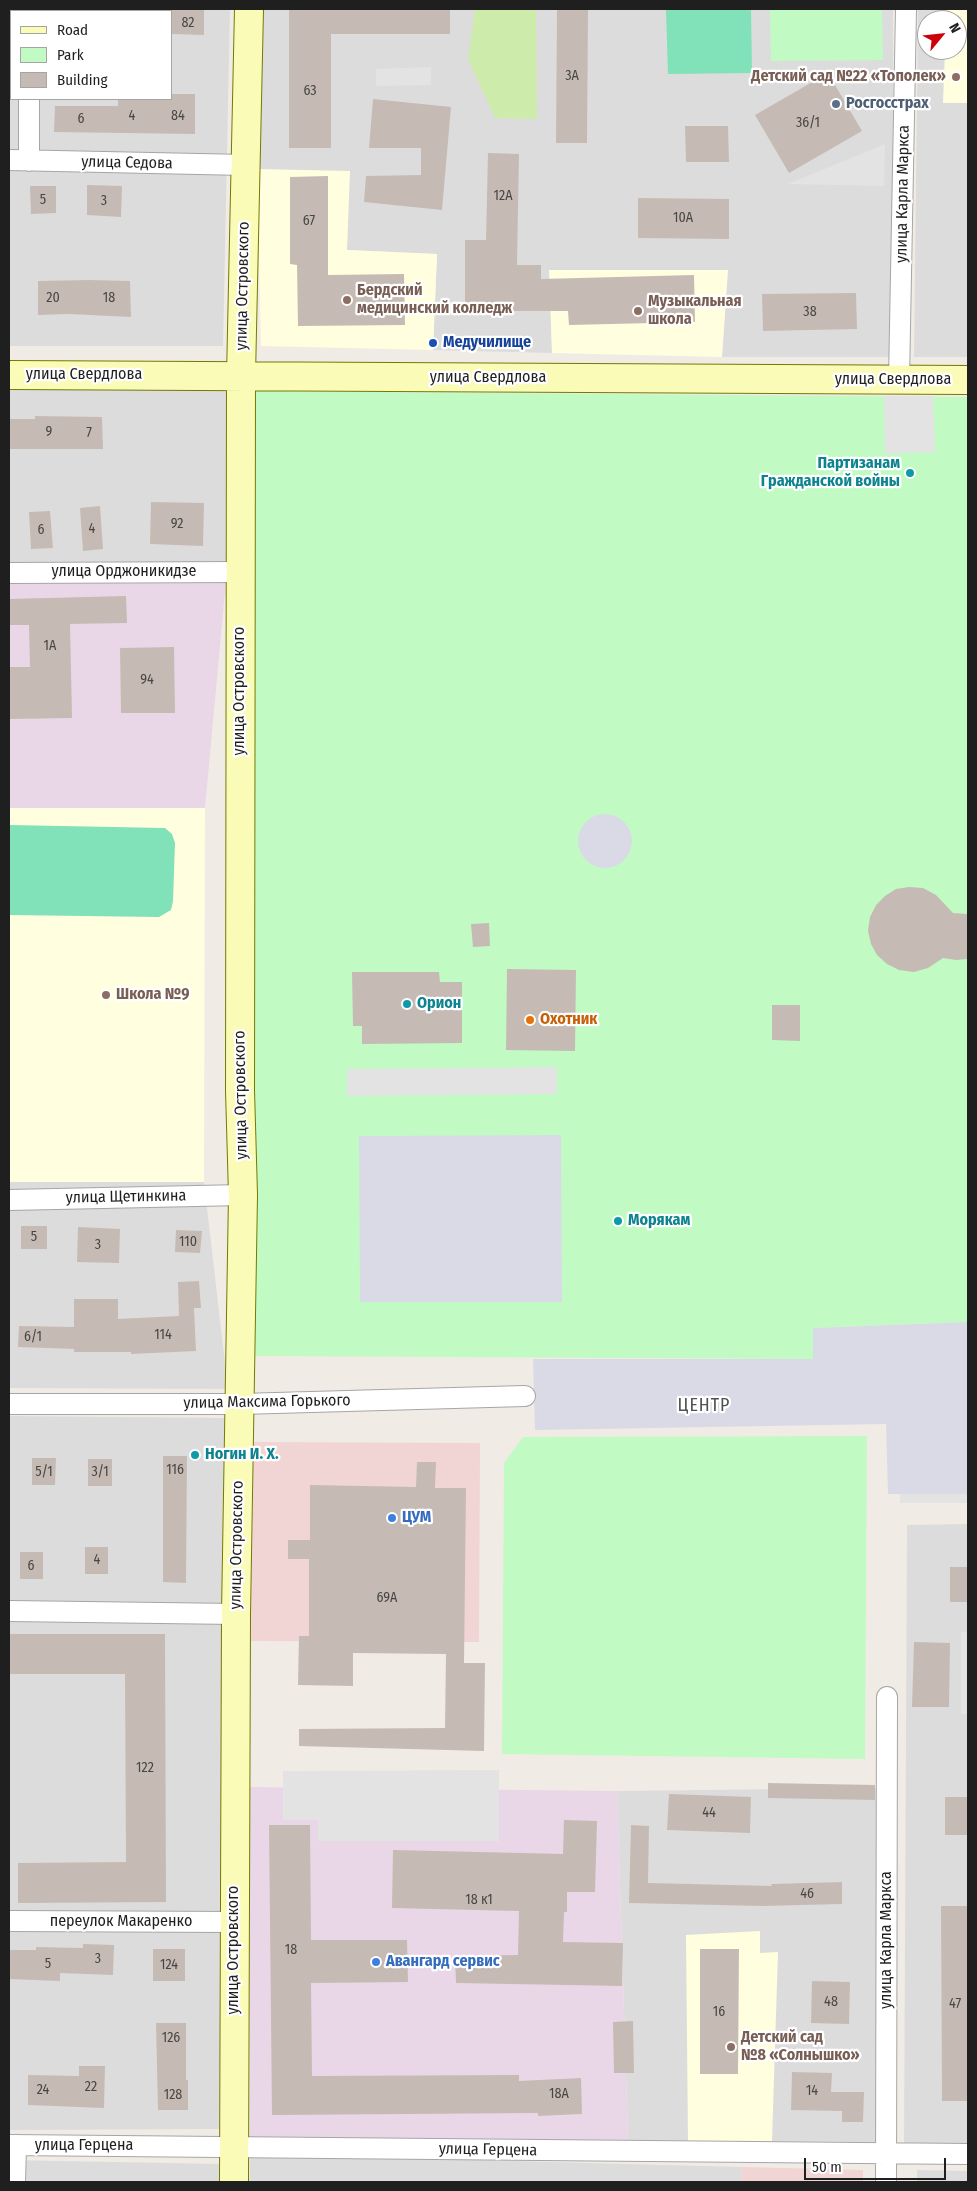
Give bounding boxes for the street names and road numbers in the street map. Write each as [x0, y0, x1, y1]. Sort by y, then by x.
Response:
street label: улица Карла Маркса [892, 125, 914, 263]
street label: улица Седова [81, 153, 173, 173]
street label: улица Островского [232, 221, 254, 351]
street label: улица Свердлова [26, 365, 142, 385]
street label: улица Свердлова [430, 368, 546, 388]
street label: улица Свердлова [835, 370, 951, 390]
street label: улица Орджоникидзе [51, 562, 197, 582]
street label: улица Островского [230, 627, 250, 755]
street label: улица Островского [230, 1030, 252, 1160]
street label: улица Щетинкина [65, 1186, 187, 1208]
street label: улица Максима Горького [183, 1391, 351, 1413]
street label: улица Островского [226, 1480, 248, 1610]
street label: улица Карла Маркса [877, 1871, 897, 2009]
street label: улица Островского [224, 1886, 244, 2014]
street label: переулок Макаренко [50, 1912, 192, 1932]
street label: улица Герцена [35, 2136, 133, 2156]
street label: улица Герцена [439, 2140, 537, 2160]

